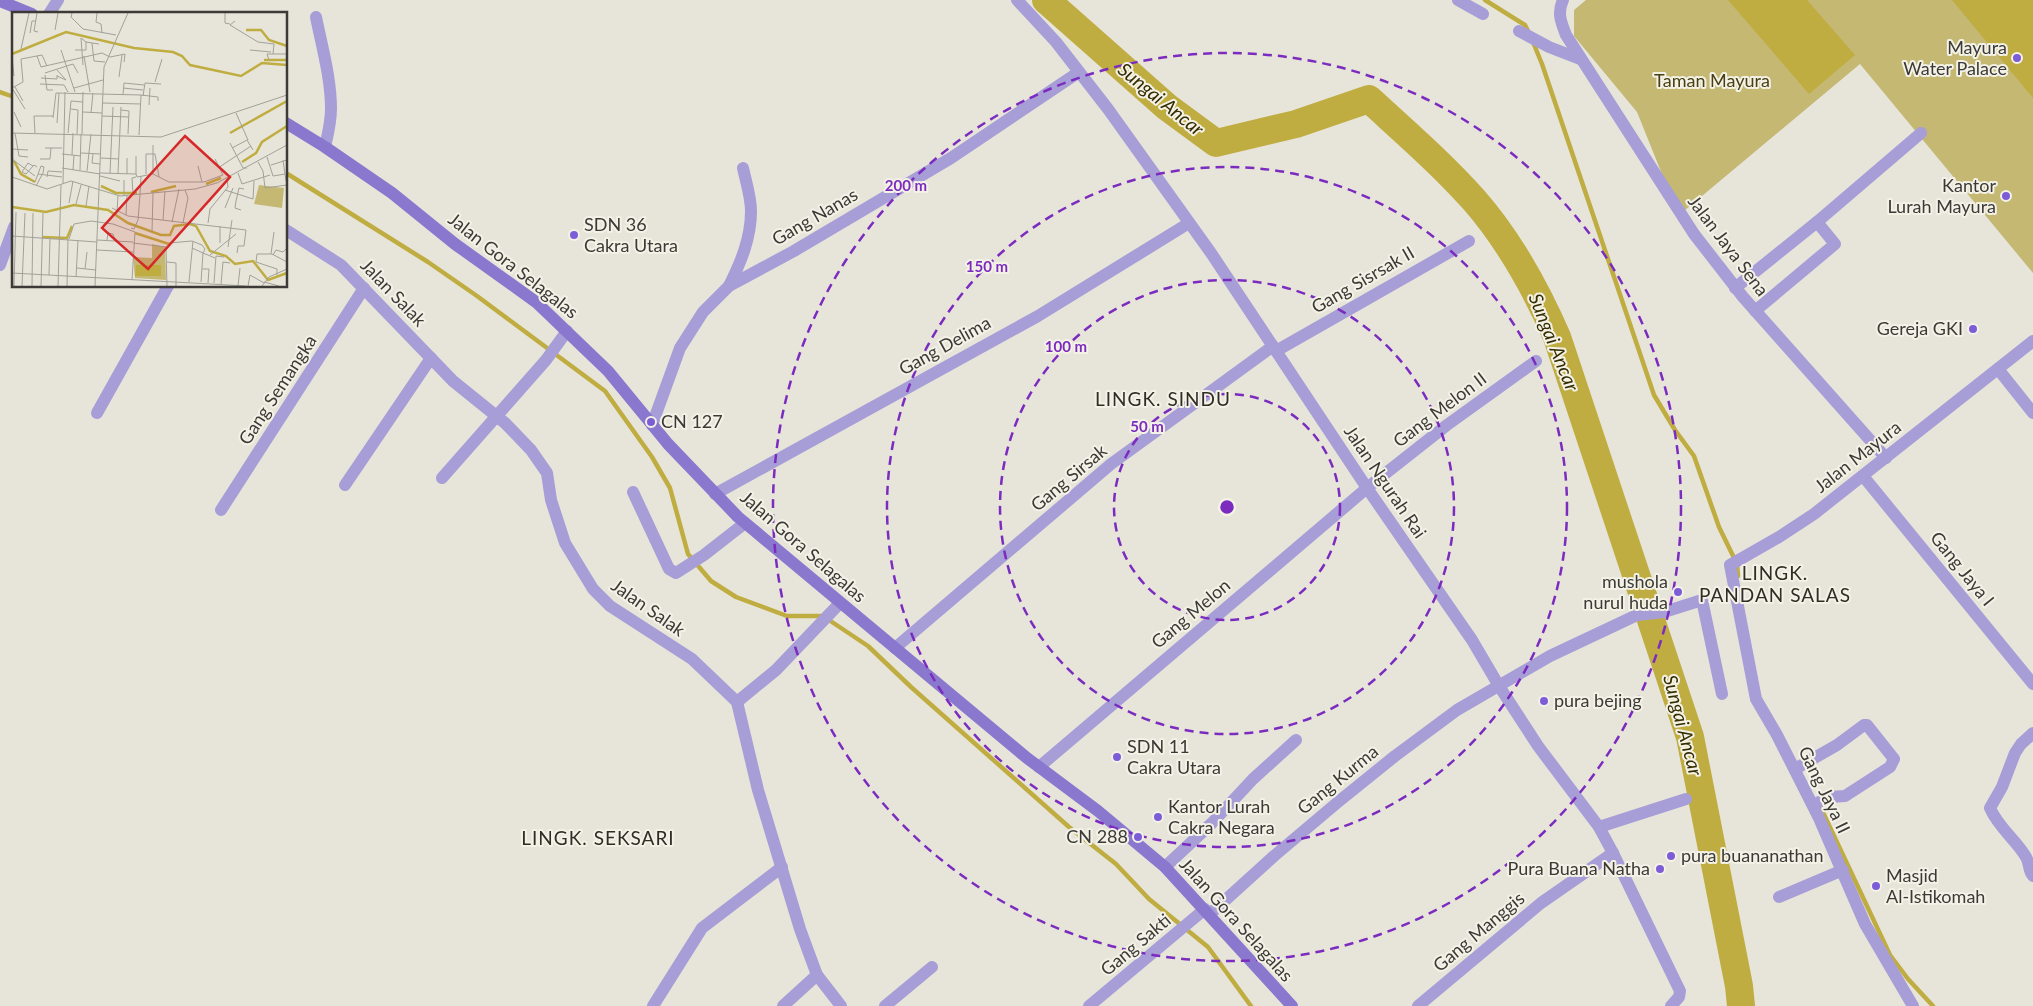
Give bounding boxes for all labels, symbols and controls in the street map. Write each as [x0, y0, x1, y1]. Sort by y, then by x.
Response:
inset map [12, 12, 288, 288]
place label: Mayura Water Palace [1903, 36, 2007, 79]
marker: Mayura Water Palace [2011, 52, 2023, 64]
water label: Sungai Ancar [1114, 57, 1209, 140]
park label: Taman Mayura [1654, 69, 1770, 91]
place label: Kantor Lurah Mayura [1887, 174, 1996, 217]
text: 200 m [885, 176, 927, 194]
street label: Gang Nanas [768, 183, 861, 249]
marker: Kantor Lurah Mayura [2000, 190, 2012, 202]
street label: Jalan Jaya Sena [1684, 191, 1774, 300]
street label: Jalan Gora Selagalas [444, 208, 583, 323]
place label: SDN 36 Cakra Utara [584, 213, 678, 256]
marker: SDN 36 Cakra Utara [568, 229, 580, 241]
street label: Gang Sisrsak II [1307, 241, 1418, 317]
street label: Jalan Salak [356, 254, 432, 331]
text: 150 m [966, 257, 1008, 275]
water label: Sungai Ancar [1524, 290, 1585, 394]
street label: Gang Delima [895, 311, 994, 379]
place label: Gereja GKI [1877, 317, 1963, 339]
marker: Gereja GKI [1967, 323, 1979, 335]
street label: Gang Semangka [233, 330, 321, 448]
text: 100 m [1045, 337, 1087, 355]
street label: Gang Melon II [1388, 367, 1490, 451]
district label: LINGK. SINDU [1095, 387, 1231, 410]
place label: CN 127 [661, 410, 723, 432]
marker: CN 127 [645, 416, 657, 428]
street label: Jalan Mayura [1810, 416, 1905, 497]
text: 50 m [1130, 417, 1164, 435]
street label: Jalan Ngurah Rai [1340, 421, 1432, 542]
street label: Gang Sirsak [1026, 439, 1111, 515]
street label: Jalan Gora Selagalas [736, 486, 871, 607]
centre of rings [1218, 498, 1236, 516]
street label: Gang Jaya I [1926, 527, 1999, 610]
district label: LINGK. PANDAN SALAS [1699, 561, 1851, 606]
place label: mushola nurul huda [1583, 570, 1668, 613]
street label: Jalan Salak [607, 574, 690, 641]
street label: Gang Melon [1146, 574, 1234, 653]
marker: mushola nurul huda [1672, 586, 1684, 598]
water label: Sungai Ancar [1659, 672, 1708, 778]
place label: pura bejing [1554, 689, 1642, 711]
marker: pura bejing [1538, 695, 1550, 707]
place label: SDN 11 Cakra Utara [1127, 735, 1221, 778]
street label: Gang Kurma [1292, 740, 1382, 819]
street label: Gang Jaya II [1794, 742, 1855, 837]
marker: SDN 11 Cakra Utara [1111, 751, 1123, 763]
place label: Kantor Lurah Cakra Negara [1168, 795, 1275, 838]
marker: Kantor Lurah Cakra Negara [1152, 811, 1164, 823]
place label: CN 288 [1066, 825, 1128, 847]
district label: LINGK. SEKSARI [521, 826, 675, 849]
marker: CN 288 [1132, 831, 1144, 843]
place label: pura buananathan [1681, 844, 1824, 866]
marker: pura buananathan [1665, 850, 1677, 862]
street label: Jalan Gora Selagalas [1175, 853, 1298, 986]
place label: Pura Buana Natha [1508, 857, 1650, 879]
marker: Pura Buana Natha [1654, 863, 1666, 875]
place label: Masjid Al-Istikomah [1886, 864, 1985, 907]
marker: Masjid Al-Istikomah [1870, 880, 1882, 892]
street label: Gang Manggis [1428, 887, 1529, 976]
street label: Gang Sakti [1096, 909, 1175, 980]

